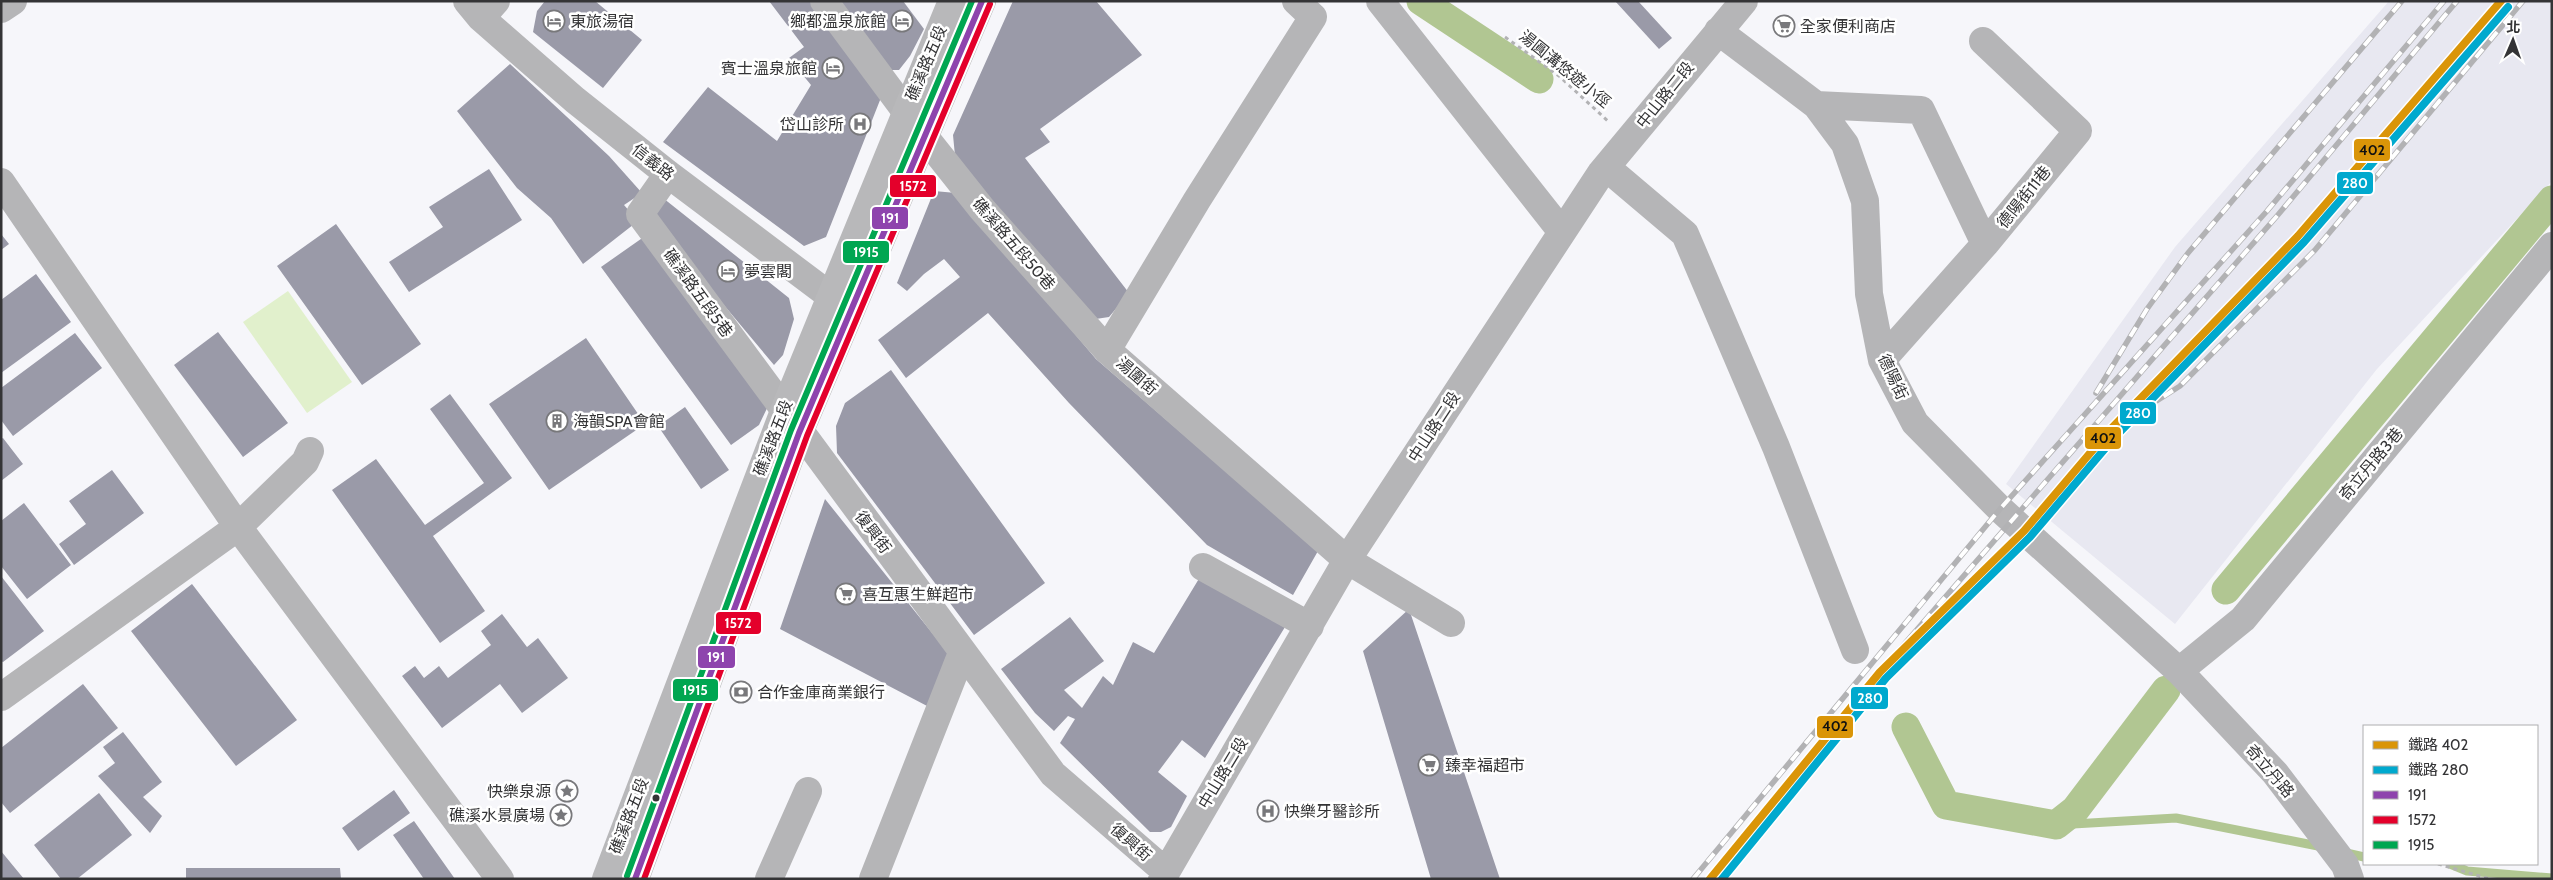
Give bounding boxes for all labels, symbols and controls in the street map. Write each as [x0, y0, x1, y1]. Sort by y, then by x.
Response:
hotel icon: 東旅湯宿 [542, 9, 566, 33]
hotel icon: 鄉都溫泉旅館 [890, 9, 914, 33]
place label: 東旅湯宿 [570, 12, 634, 31]
place label: 鄉都溫泉旅館 [790, 12, 886, 31]
supermarket icon: 全家便利商店 [1772, 14, 1796, 38]
north arrow [2488, 15, 2538, 65]
place label: 全家便利商店 [1800, 17, 1896, 36]
text: 北 [2506, 18, 2521, 36]
street label: 礁溪路五段 [902, 22, 950, 104]
street label: 湯圓溝悠遊小徑 [1515, 26, 1615, 112]
hotel icon: 賓士溫泉旅館 [821, 56, 845, 80]
street label: 中山路二段 [1632, 58, 1698, 132]
place label: 賓士溫泉旅館 [721, 59, 817, 78]
hospital icon: 岱山診所 [848, 112, 872, 136]
place label: 岱山診所 [780, 115, 844, 134]
line badge: 402 [2353, 138, 2391, 162]
street label: 信義路 [628, 140, 678, 184]
text: 402 [2359, 141, 2385, 159]
street label: 德陽街11巷 [1993, 162, 2055, 232]
line badge: 280 [2336, 171, 2374, 195]
line badge: 1572 [889, 174, 937, 198]
text: 280 [2342, 174, 2368, 192]
text: 1572 [899, 177, 927, 195]
street label: 礁溪路五段50巷 [969, 194, 1059, 294]
line badge: 191 [871, 206, 909, 230]
text: 191 [881, 209, 899, 227]
line badge: 1915 [842, 240, 890, 264]
text: 1915 [853, 243, 879, 261]
street label: 礁溪路五段5巷 [660, 245, 736, 341]
hotel icon: 夢雲閣 [716, 259, 740, 283]
place label: 夢雲閣 [744, 262, 792, 281]
street label: 德陽街 [1874, 351, 1912, 403]
street label: 湯圍街 [1113, 353, 1161, 399]
street label: 中山路二段 [1404, 388, 1464, 466]
street label: 礁溪路五段 [750, 397, 796, 479]
line badge: 280 [2119, 401, 2157, 425]
text: 280 [2125, 404, 2151, 422]
building icon: 海韻SPA會館 [545, 409, 569, 433]
place label: 海韻SPA會館 [573, 412, 665, 431]
street label: 奇立丹路3巷 [2335, 424, 2407, 504]
line badge: 402 [2084, 426, 2122, 450]
text: 402 [2090, 429, 2116, 447]
street label: 復興街 [851, 507, 895, 557]
supermarket icon: 喜互惠生鮮超市 [834, 582, 858, 606]
place label: 喜互惠生鮮超市 [862, 585, 974, 604]
line badge: 1572 [715, 611, 762, 635]
text: 1572 [724, 614, 752, 632]
line badge: 191 [697, 645, 736, 669]
text: 191 [707, 648, 725, 666]
line badge: 1915 [672, 678, 719, 702]
bank icon: 合作金庫商業銀行 [729, 680, 753, 704]
text: 1915 [682, 681, 708, 699]
place label: 合作金庫商業銀行 [757, 683, 885, 702]
line badge: 280 [1850, 686, 1889, 710]
text: 280 [1857, 689, 1883, 707]
line badge: 402 [1816, 715, 1854, 739]
text: 402 [1822, 717, 1848, 735]
legend [2363, 725, 2538, 865]
street label: 中山路二段 [1194, 734, 1252, 812]
text: 鐵路 402 [2408, 736, 2469, 754]
street label: 奇立丹路 [2242, 741, 2298, 801]
supermarket icon: 臻幸福超市 [1417, 753, 1441, 777]
place label: 臻幸福超市 [1445, 756, 1525, 775]
text: 鐵路 280 [2408, 761, 2469, 779]
street label: 礁溪路五段 [606, 775, 652, 857]
place icon: 快樂泉源 [555, 779, 579, 803]
place label: 快樂泉源 [487, 782, 551, 801]
text: 191 [2408, 786, 2426, 804]
unlabelled marker [651, 793, 661, 803]
hospital icon: 快樂牙醫診所 [1256, 799, 1280, 823]
place label: 快樂牙醫診所 [1284, 802, 1380, 821]
place icon: 礁溪水景廣場 [549, 803, 573, 827]
place label: 礁溪水景廣場 [449, 806, 545, 825]
text: 1572 [2408, 811, 2437, 829]
street label: 復興街 [1107, 819, 1155, 865]
text: 1915 [2408, 836, 2434, 854]

